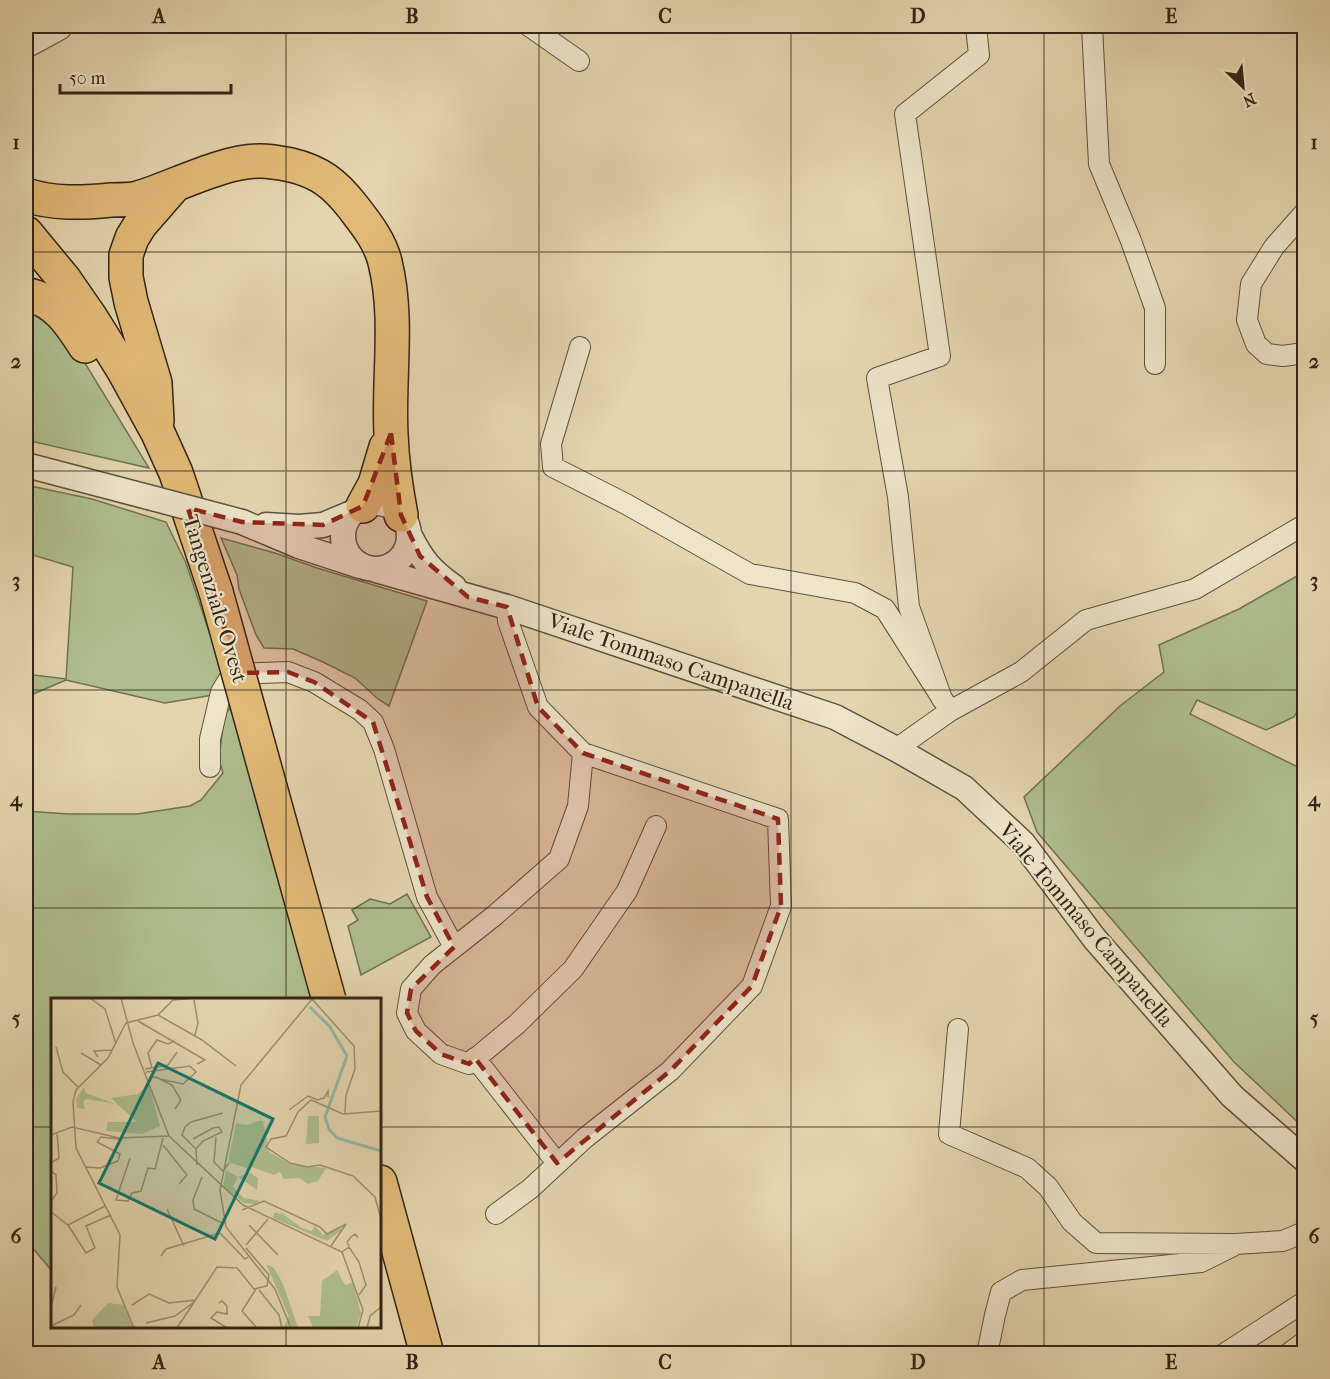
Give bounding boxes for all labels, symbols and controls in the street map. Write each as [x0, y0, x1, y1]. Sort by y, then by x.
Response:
text: A [151, 5, 167, 28]
text: B [405, 5, 419, 28]
text: C [658, 5, 672, 28]
text: D [910, 5, 926, 28]
text: E [1165, 5, 1177, 28]
scale bar [60, 57, 231, 95]
north arrow [1213, 57, 1273, 117]
text: 50 m [69, 68, 106, 89]
text: N [1239, 89, 1259, 112]
text: 1 [12, 131, 20, 154]
text: 1 [1310, 131, 1318, 154]
text: 2 [11, 350, 21, 373]
text: 2 [1309, 350, 1319, 373]
street label: Tangenziale Ovest [177, 512, 253, 686]
text: 3 [12, 569, 20, 592]
text: 3 [1310, 569, 1318, 592]
street label: Viale Tommaso Campanella [544, 607, 798, 717]
text: 4 [9, 788, 23, 812]
text: 4 [1307, 788, 1321, 812]
street label: Viale Tommaso Campanella [992, 817, 1179, 1033]
inset map [51, 998, 381, 1328]
text: 5 [12, 1007, 21, 1030]
text: 5 [1310, 1007, 1319, 1030]
text: 6 [11, 1225, 23, 1248]
text: 6 [1309, 1225, 1321, 1248]
text: A [151, 1351, 167, 1374]
text: B [405, 1351, 419, 1374]
text: C [658, 1351, 672, 1374]
text: D [910, 1351, 926, 1374]
text: E [1165, 1351, 1177, 1374]

